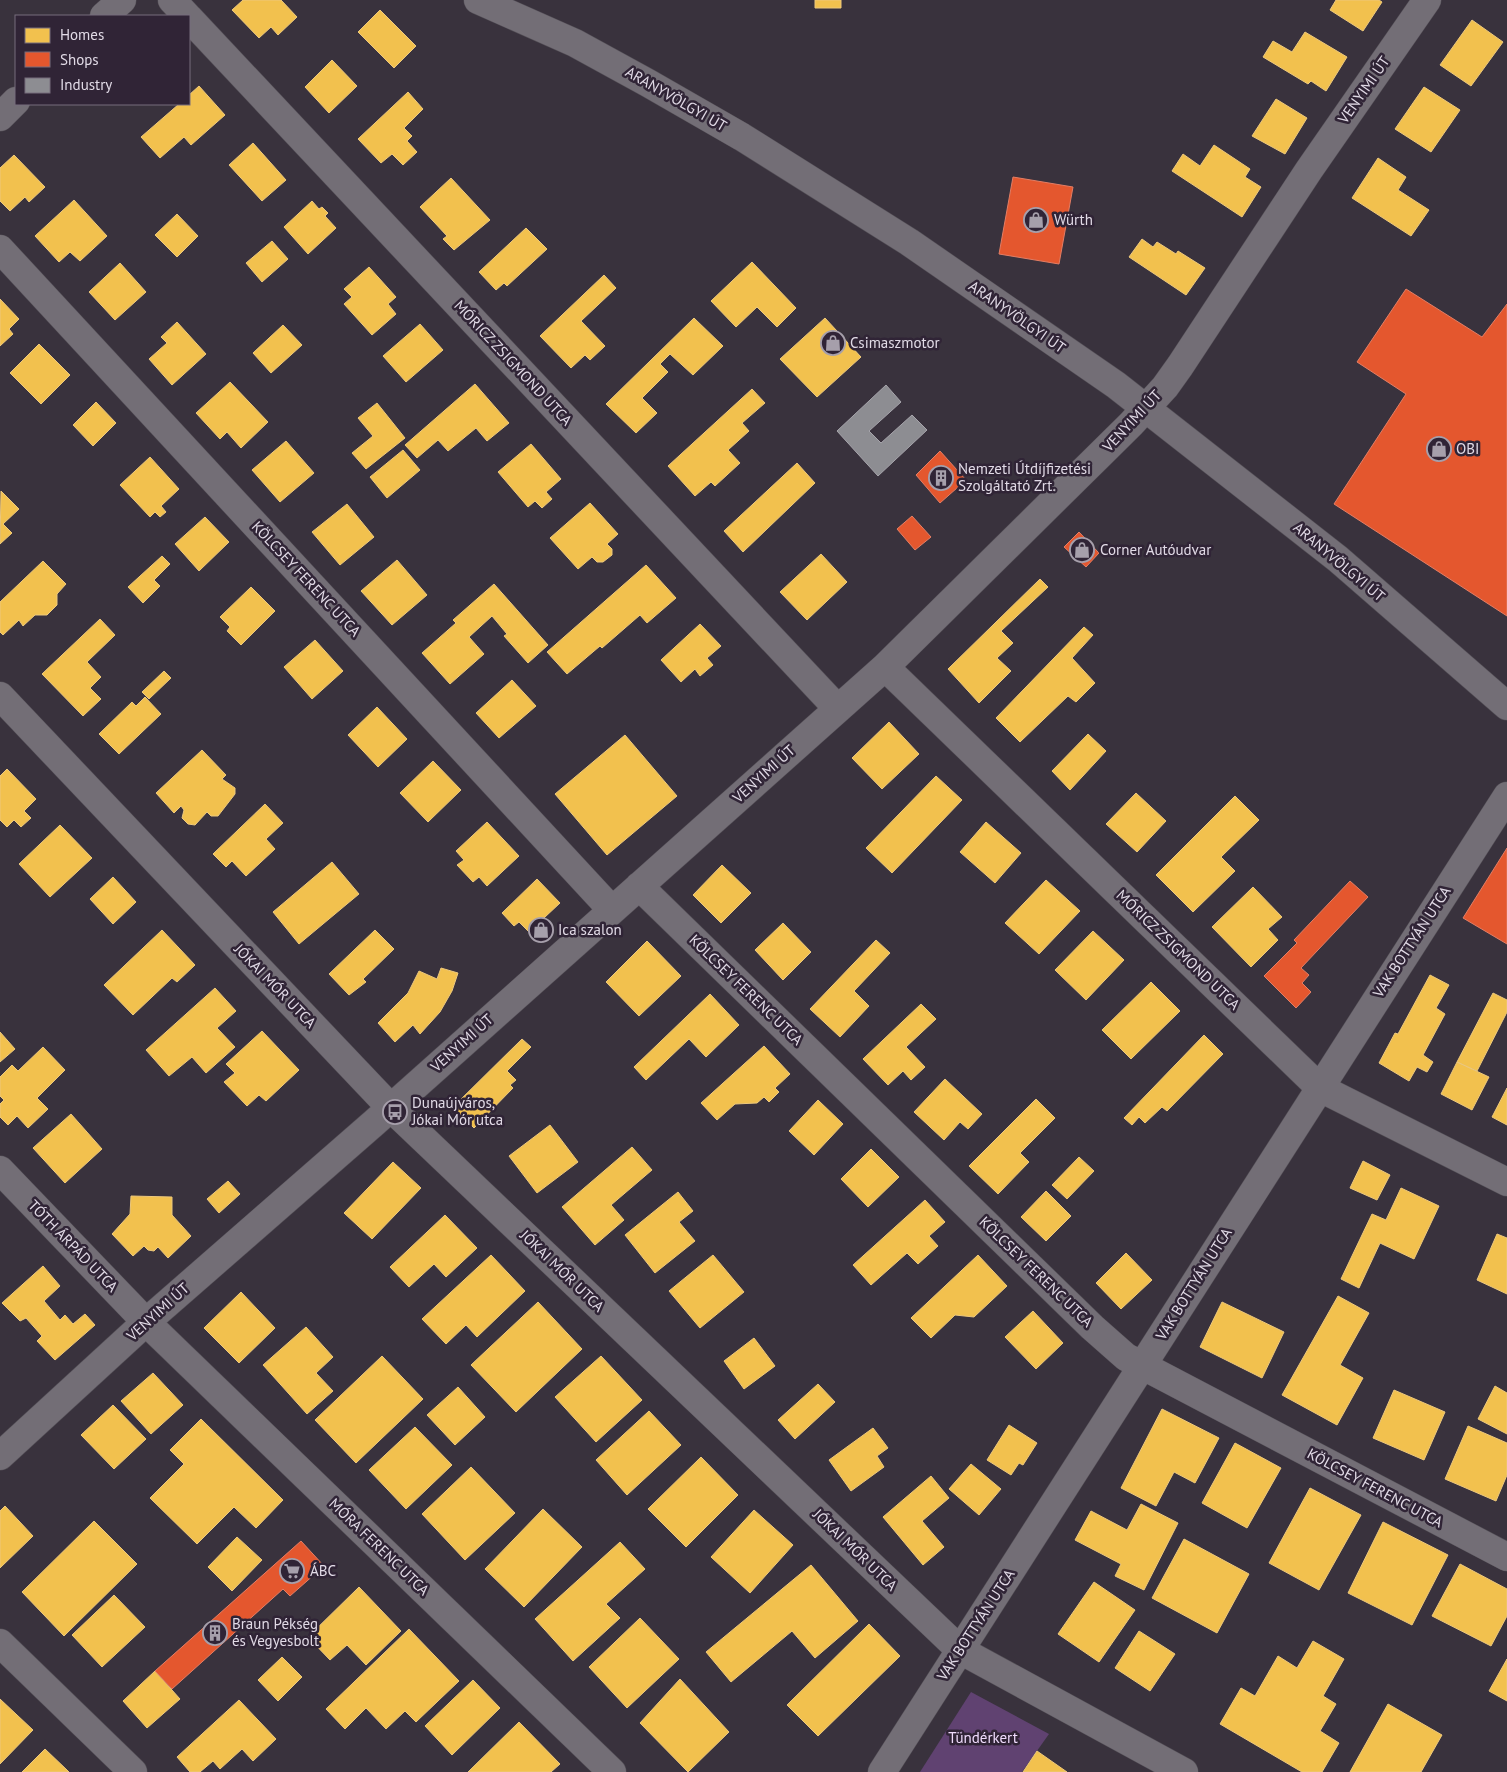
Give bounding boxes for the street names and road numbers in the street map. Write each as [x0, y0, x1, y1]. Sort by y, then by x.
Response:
street label: VENYIMI ÚT [1333, 52, 1394, 128]
street label: ARANYVÖLGYI ÚT [622, 62, 731, 136]
street label: ARANYVÖLGYI ÚT [965, 276, 1070, 357]
street label: MÓRICZ ZSIGMOND UTCA [450, 296, 577, 430]
street label: VENYIMI ÚT [1097, 385, 1166, 456]
street label: KÖLCSEY FERENC UTCA [248, 517, 365, 641]
street label: ARANYVÖLGYI ÚT [1290, 518, 1390, 606]
street label: VENYIMI ÚT [728, 740, 799, 807]
street label: VAK BOTTYÁN UTCA [1368, 882, 1455, 1002]
street label: MÓRICZ ZSIGMOND UTCA [1112, 886, 1244, 1014]
street label: KÖLCSEY FERENC UTCA [685, 930, 807, 1049]
street label: JÓKAI MÓR UTCA [230, 939, 320, 1032]
street label: VENYIMI ÚT [426, 1009, 497, 1076]
street label: TÓTH ÁRPÁD UTCA [24, 1195, 122, 1296]
street label: KÖLCSEY FERENC UTCA [975, 1212, 1097, 1331]
street label: VAK BOTTYÁN UTCA [1151, 1224, 1236, 1344]
street label: JÓKAI MÓR UTCA [516, 1225, 609, 1316]
street label: VENYIMI ÚT [122, 1278, 193, 1345]
street label: KÖLCSEY FERENC UTCA [1304, 1444, 1447, 1532]
street label: MÓRA FERENC UTCA [325, 1494, 434, 1599]
street label: JÓKAI MÓR UTCA [809, 1504, 902, 1595]
street label: VAK BOTTYÁN UTCA [932, 1565, 1019, 1685]

